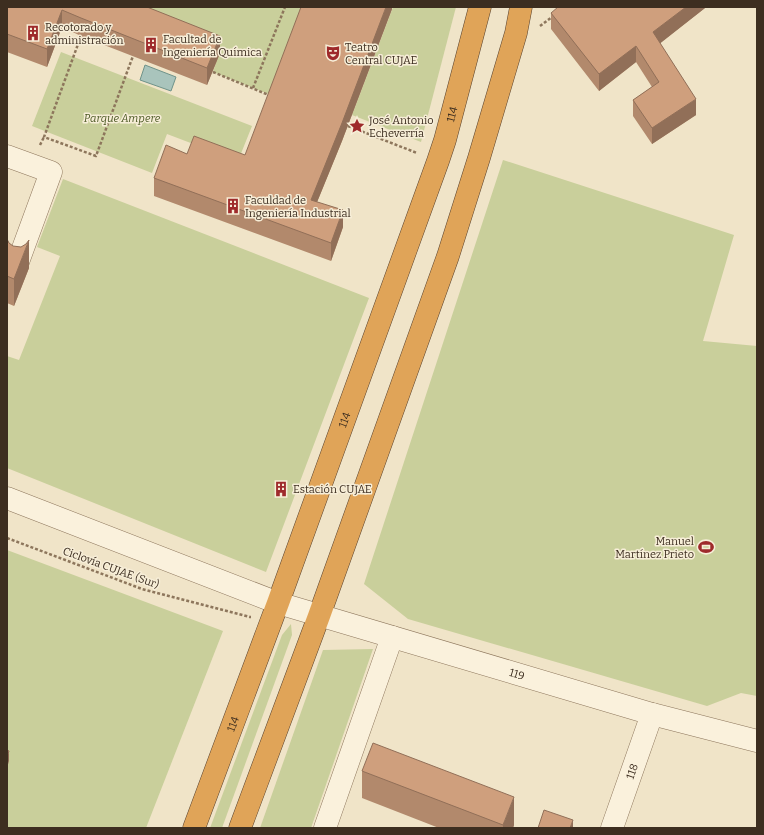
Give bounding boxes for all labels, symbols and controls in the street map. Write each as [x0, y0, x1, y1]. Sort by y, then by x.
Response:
place label: Recotorado y administración [45, 21, 123, 47]
building icon: Recotorado y administración [24, 24, 42, 42]
place label: Facultad de Ingeniería Química [163, 33, 262, 59]
building icon: Facultad de Ingeniería Química [142, 36, 160, 54]
place label: Teatro Central CUJAE [345, 41, 417, 67]
theatre icon: Teatro Central CUJAE [324, 44, 342, 62]
street label: 114 [444, 105, 460, 123]
park label: Parque Ampere [84, 112, 161, 125]
place label: José Antonio Echeverría [368, 114, 434, 140]
place icon: José Antonio Echeverría [348, 117, 366, 135]
place label: Faculdad de Ingeniería Industrial [245, 194, 351, 220]
building icon: Faculdad de Ingeniería Industrial [224, 197, 242, 215]
street label: 114 [336, 410, 353, 429]
building icon: Estación CUJAE [272, 480, 290, 498]
place label: Estación CUJAE [293, 483, 372, 496]
place label: Manuel Martínez Prieto [615, 535, 694, 561]
sports icon: Manuel Martínez Prieto [697, 538, 715, 556]
street label: Ciclovía CUJAE (Sur) [61, 545, 161, 591]
street label: 119 [508, 666, 526, 682]
street label: 114 [224, 714, 242, 733]
street label: 118 [623, 762, 641, 781]

